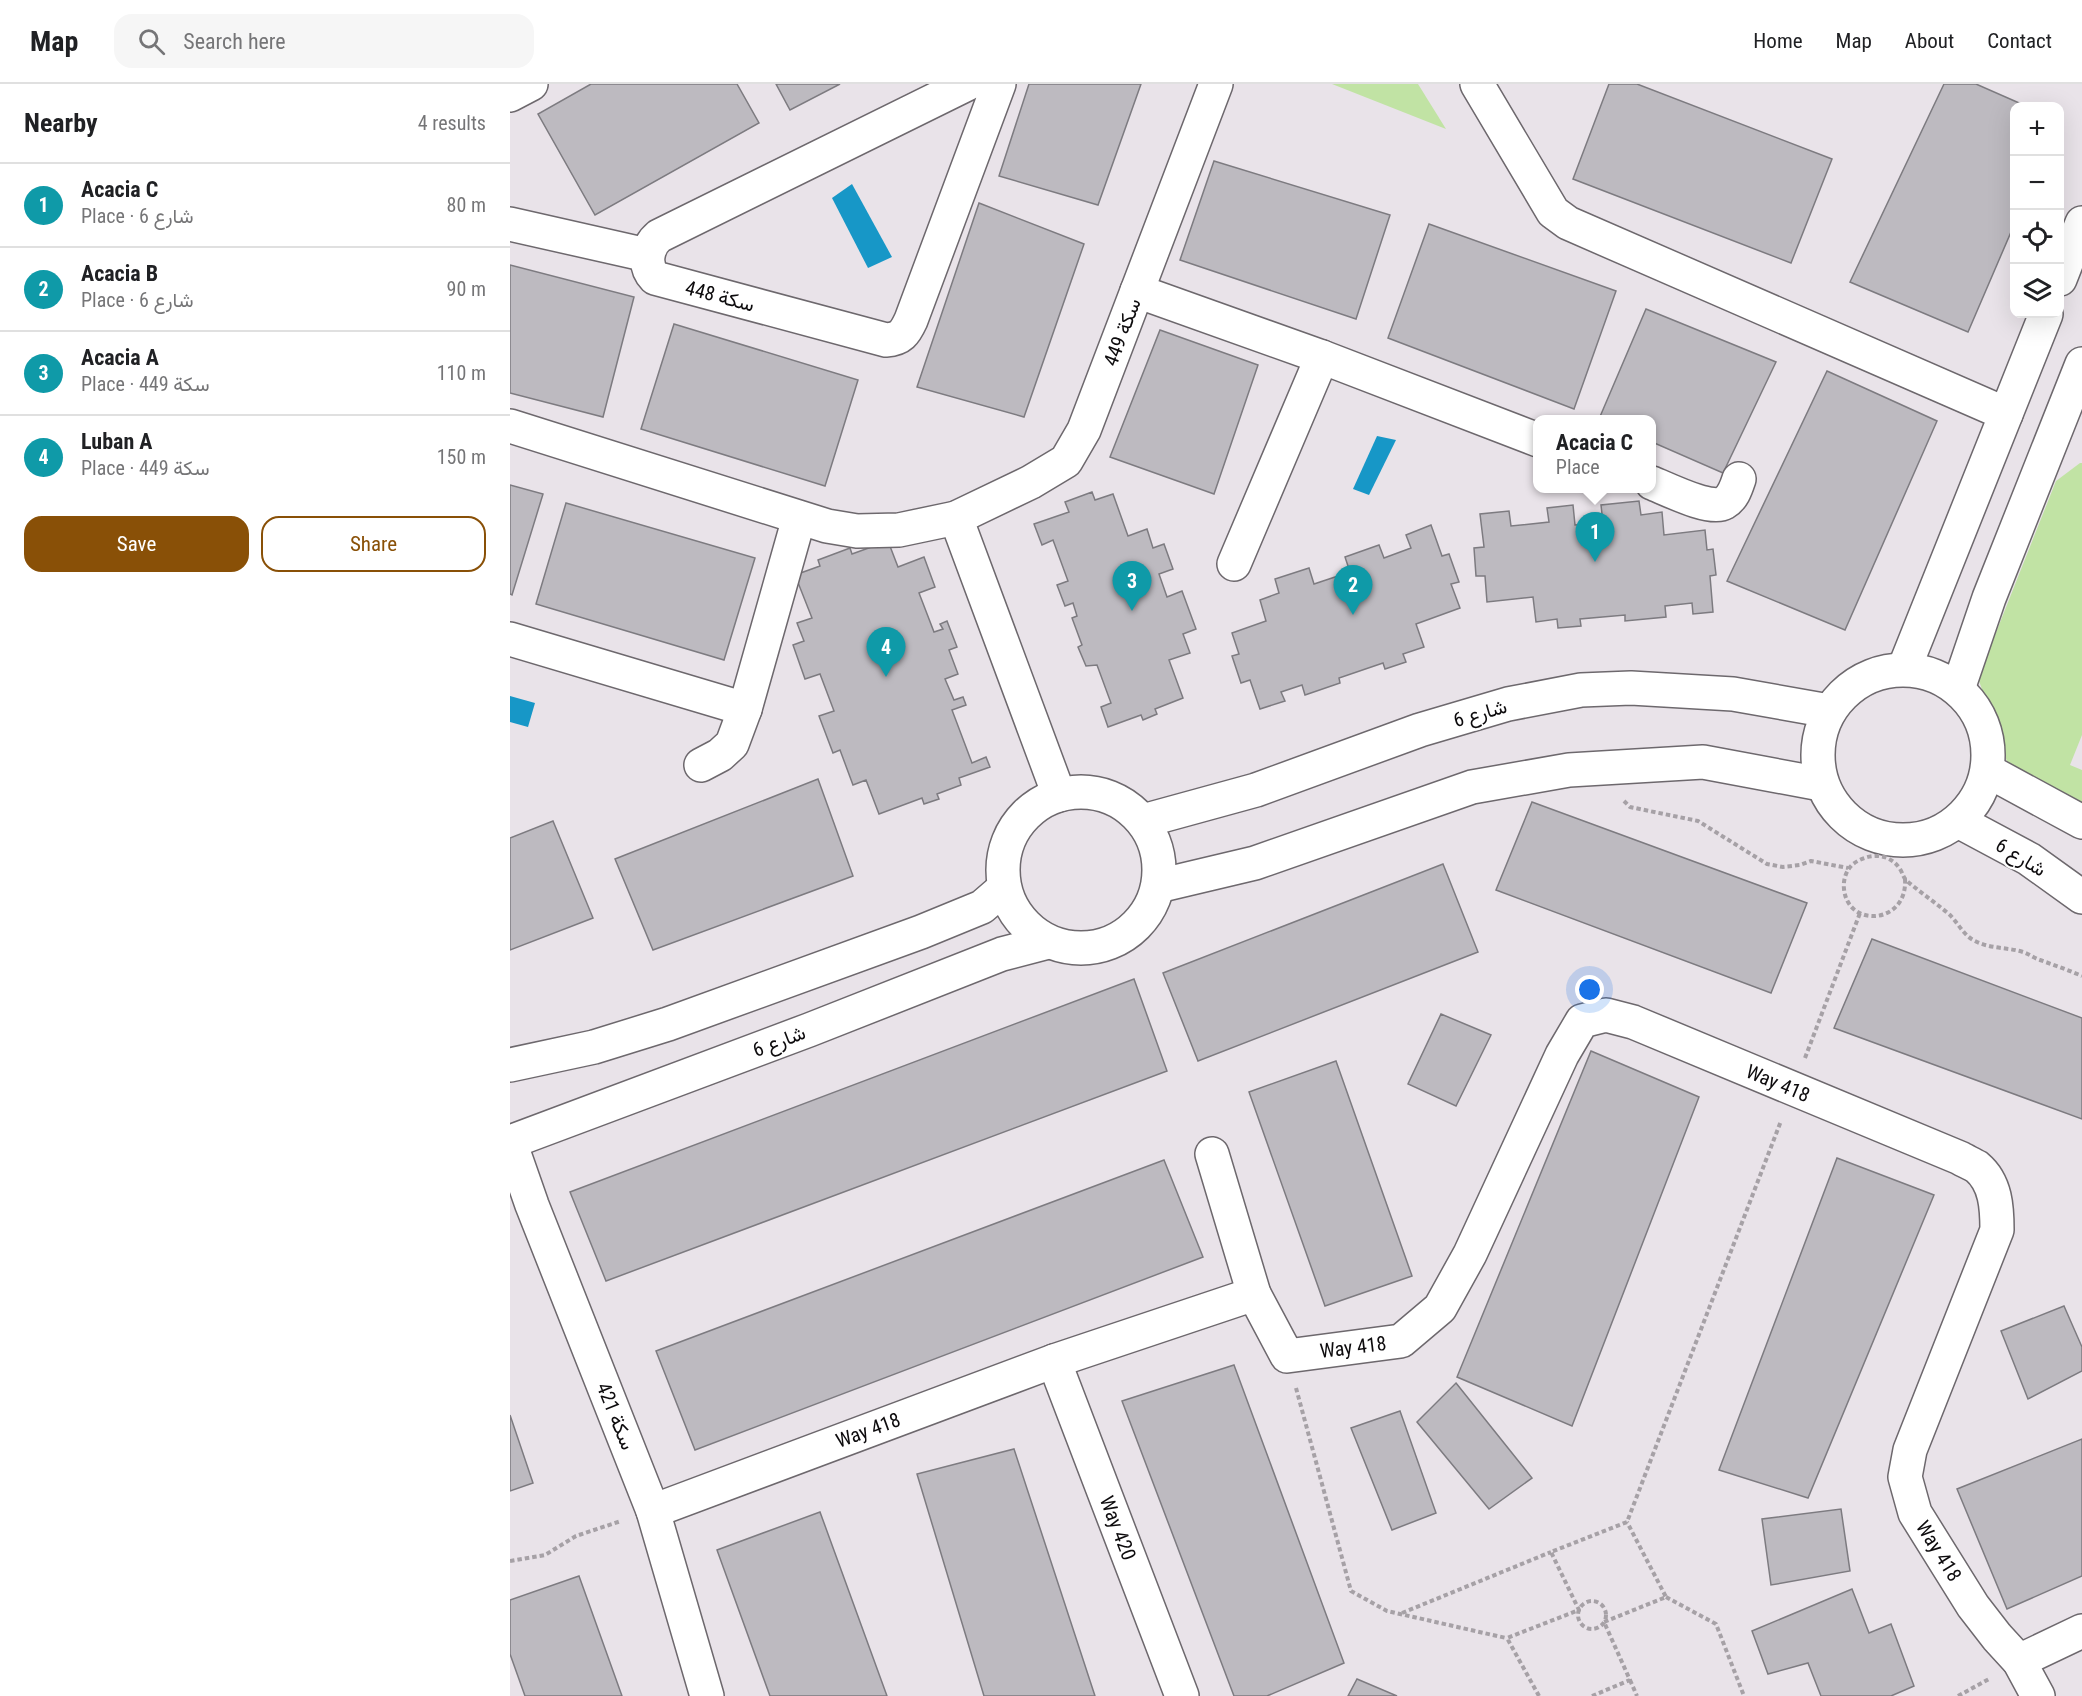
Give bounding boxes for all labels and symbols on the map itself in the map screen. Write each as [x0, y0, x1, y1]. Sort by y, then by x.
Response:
street label: سكة 448 [683, 275, 757, 317]
street label: سكة 449 [1098, 295, 1146, 369]
pin: 1 [1576, 512, 1614, 562]
pin: 3 [1112, 562, 1152, 611]
pin: 2 [1334, 566, 1372, 615]
pin: 4 [866, 628, 905, 677]
street label: شارع 6 [1450, 694, 1510, 734]
street label: شارع 6 [1990, 833, 2051, 883]
your location [1575, 975, 1604, 1004]
street label: شارع 6 [749, 1020, 810, 1064]
street label: Way 418 [1743, 1059, 1813, 1107]
street label: Way 418 [1318, 1331, 1388, 1363]
street label: سكة 421 [592, 1379, 640, 1453]
street label: Way 418 [832, 1407, 904, 1453]
street label: Way 420 [1095, 1492, 1141, 1564]
street label: Way 418 [1911, 1516, 1967, 1586]

